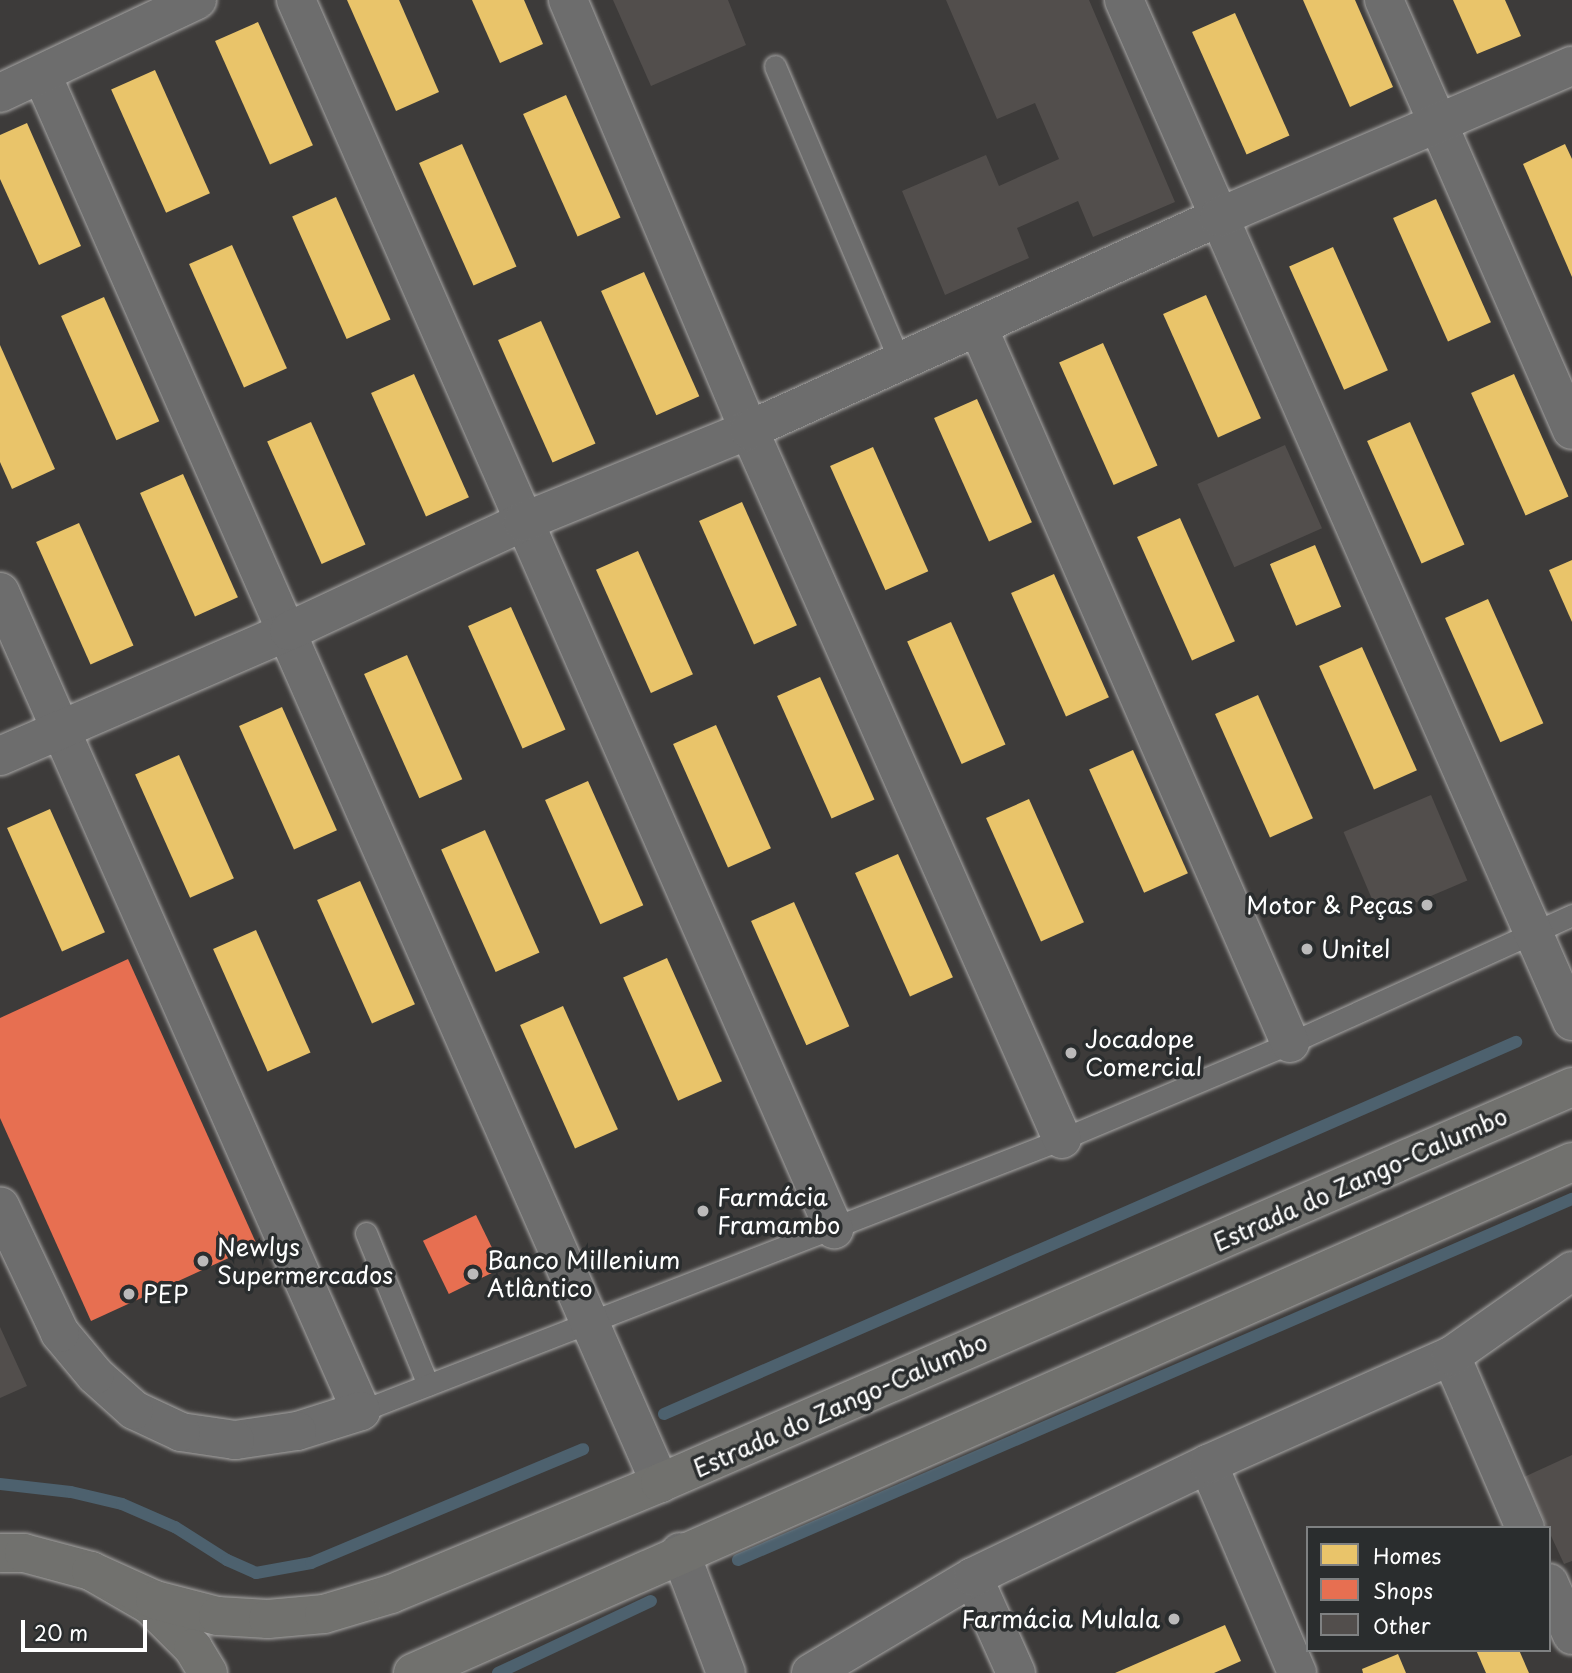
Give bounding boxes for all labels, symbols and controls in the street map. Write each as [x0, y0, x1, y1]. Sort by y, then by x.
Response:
place label: Motor & Peças [1245, 891, 1413, 919]
marker: Motor & Peças [1419, 897, 1435, 913]
place label: Unitel [1321, 935, 1390, 963]
marker: Unitel [1299, 941, 1315, 957]
place label: Jocadope Comercial [1085, 1025, 1202, 1081]
marker: Jocadope Comercial [1063, 1045, 1079, 1061]
street label: Estrada do Zango-Calumbo [1208, 1101, 1512, 1257]
place label: Farmácia Framambo [717, 1183, 840, 1239]
marker: Farmácia Framambo [695, 1203, 711, 1219]
place label: Newlys Supermercados [217, 1233, 393, 1289]
place label: Banco Millenium Atlântico [487, 1246, 678, 1302]
marker: Newlys Supermercados [195, 1253, 211, 1269]
marker: Banco Millenium Atlântico [465, 1266, 481, 1282]
place label: PEP [143, 1280, 188, 1308]
marker: PEP [121, 1286, 137, 1302]
street label: Estrada do Zango-Calumbo [688, 1327, 992, 1483]
legend [1306, 1526, 1551, 1652]
text: Homes [1373, 1539, 1441, 1571]
text: Shops [1373, 1574, 1433, 1606]
place label: Farmácia Mulala [961, 1605, 1160, 1633]
scale bar [24, 1606, 150, 1650]
text: Other [1373, 1609, 1431, 1641]
marker: Farmácia Mulala [1166, 1611, 1182, 1627]
text: 20 m [34, 1616, 88, 1648]

